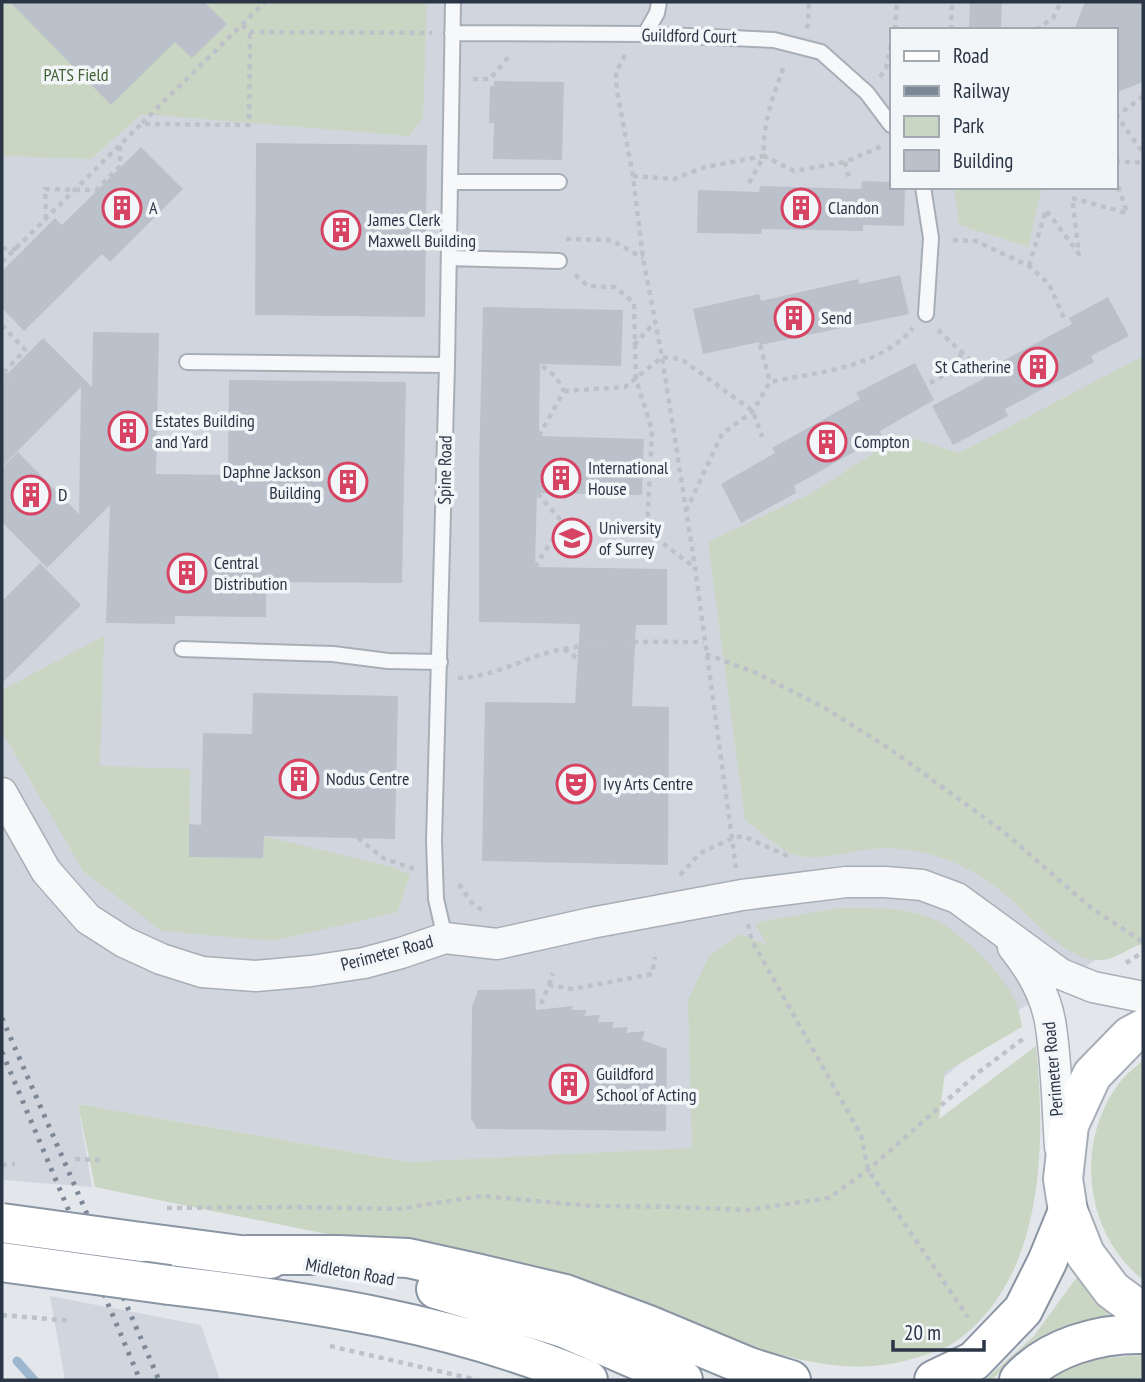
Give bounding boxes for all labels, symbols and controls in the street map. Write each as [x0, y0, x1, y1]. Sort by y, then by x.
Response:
street label: Guildford Court [641, 23, 737, 48]
legend [890, 28, 1117, 189]
text: Road [953, 42, 989, 69]
park label: PATS Field [43, 63, 109, 86]
text: Railway [953, 77, 1010, 104]
text: Park [953, 112, 984, 139]
text: Building [953, 147, 1013, 174]
building icon: A [101, 187, 143, 229]
building icon: Clandon [780, 187, 822, 229]
place label: A [149, 196, 158, 219]
place label: Clandon [828, 196, 879, 219]
place label: James Clerk Maxwell Building [367, 208, 476, 252]
building icon: James Clerk Maxwell Building [320, 209, 362, 251]
building icon: Send [773, 297, 815, 339]
place label: Send [821, 306, 852, 329]
building icon: St Catherine [1017, 346, 1059, 388]
place label: St Catherine [935, 355, 1011, 378]
place label: Estates Building and Yard [155, 409, 255, 453]
building icon: Estates Building and Yard [107, 410, 149, 452]
building icon: Compton [806, 421, 848, 463]
place label: Compton [854, 430, 910, 453]
street label: Spine Road [432, 435, 457, 505]
place label: International House [588, 456, 669, 500]
building icon: International House [540, 457, 582, 499]
place label: Daphne Jackson Building [223, 460, 321, 504]
building icon: Daphne Jackson Building [327, 461, 369, 503]
building icon: D [10, 474, 52, 516]
place label: D [58, 483, 67, 506]
place label: University of Surrey [599, 516, 661, 560]
school or university icon: University of Surrey [551, 517, 593, 559]
place label: Central Distribution [214, 551, 287, 595]
building icon: Central Distribution [166, 552, 208, 594]
building icon: Nodus Centre [278, 758, 320, 800]
theatre icon: Ivy Arts Centre [555, 763, 597, 805]
place label: Nodus Centre [326, 767, 409, 790]
place label: Ivy Arts Centre [603, 772, 693, 795]
street label: Perimeter Road [338, 929, 436, 976]
street label: Perimeter Road [1037, 1021, 1068, 1117]
place label: Guildford School of Acting [596, 1062, 696, 1106]
building icon: Guildford School of Acting [548, 1063, 590, 1105]
street label: Midleton Road [304, 1252, 396, 1291]
scale bar [893, 1308, 984, 1352]
text: 20 m [904, 1319, 941, 1346]

